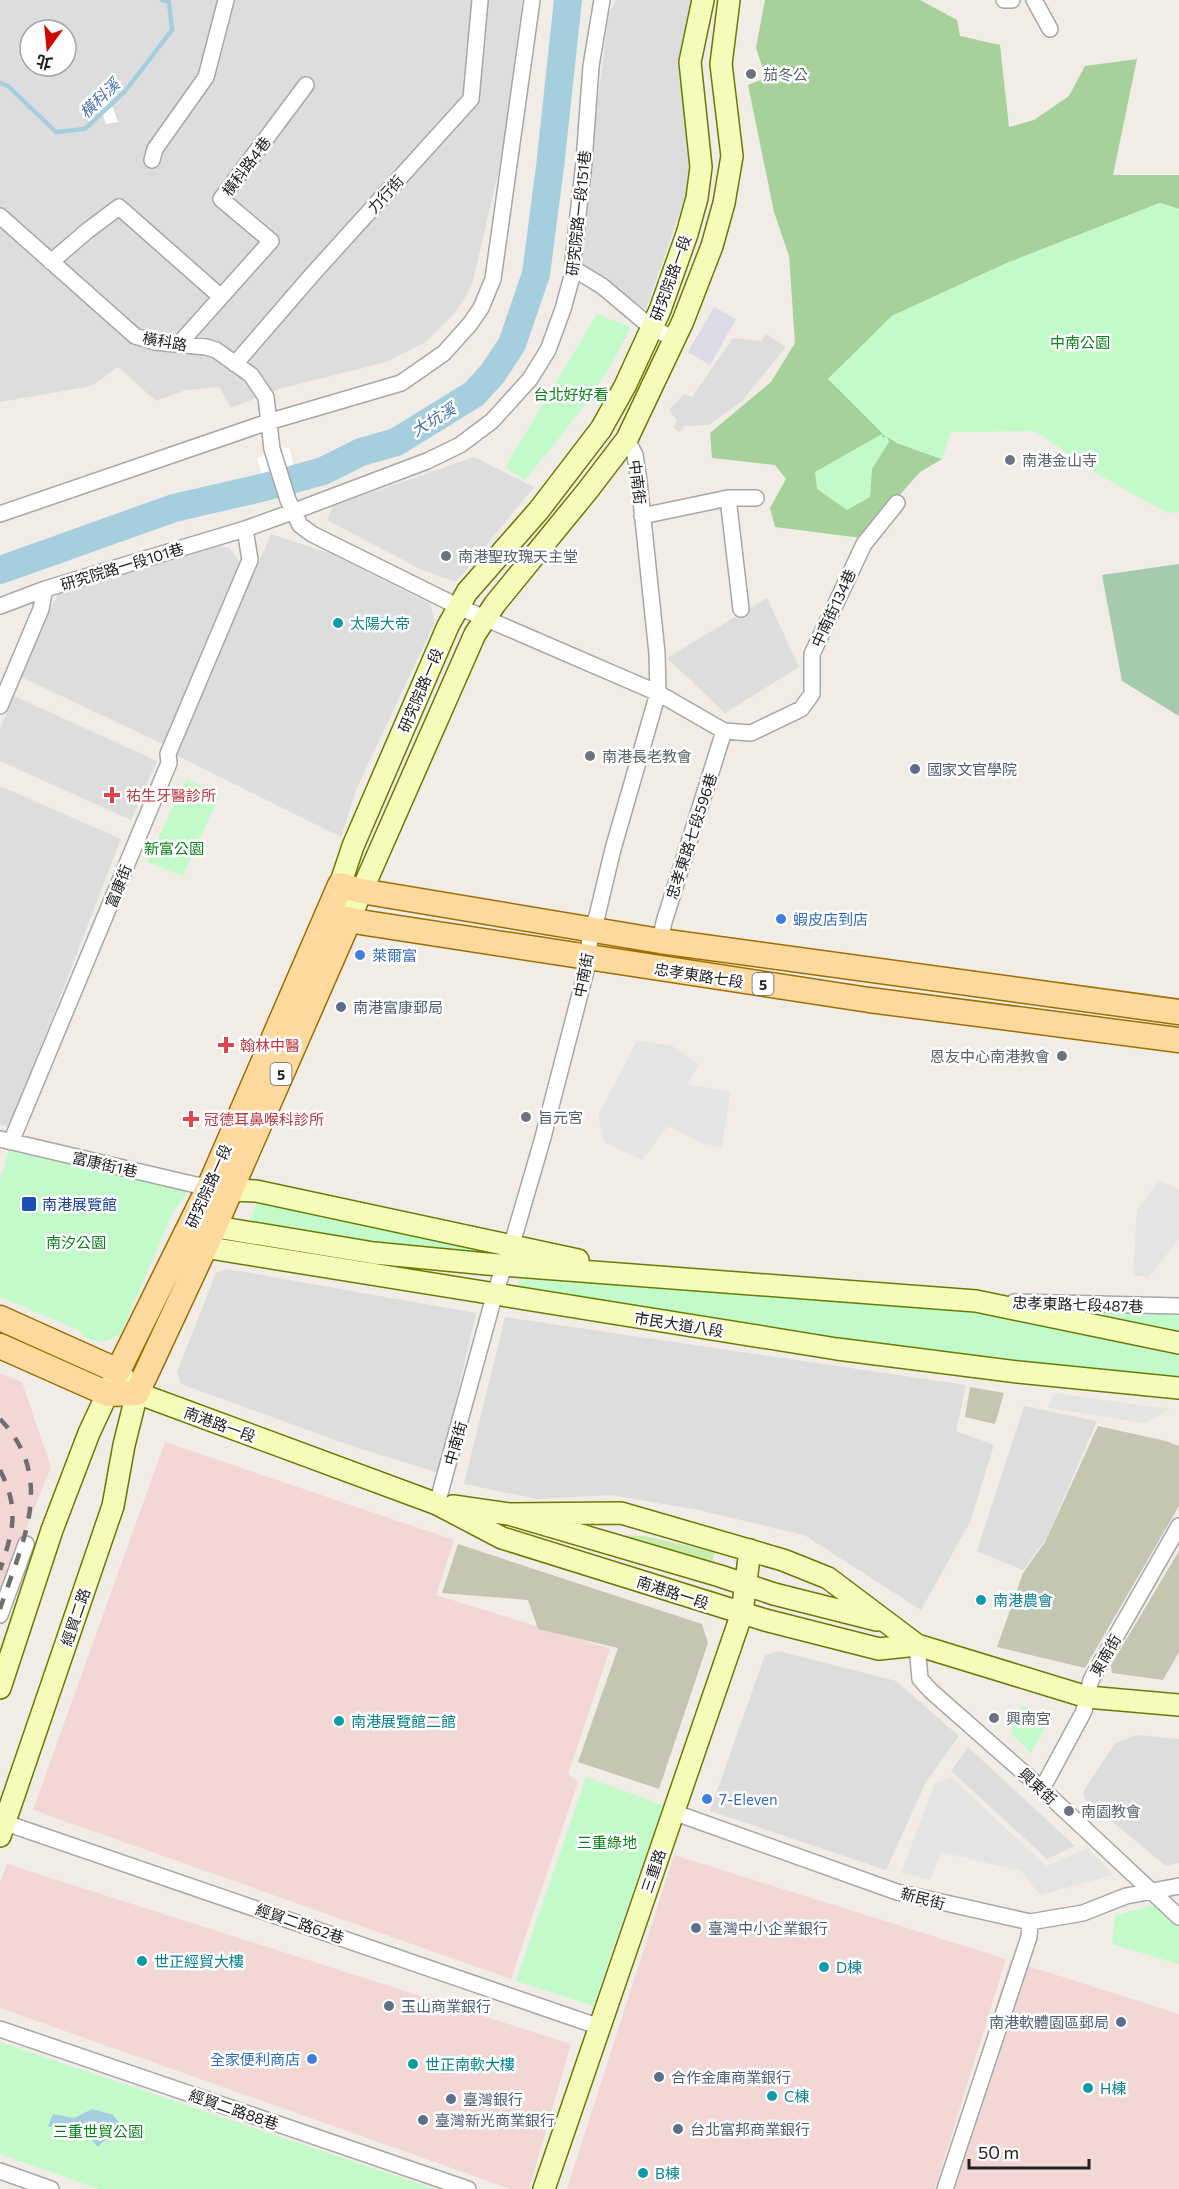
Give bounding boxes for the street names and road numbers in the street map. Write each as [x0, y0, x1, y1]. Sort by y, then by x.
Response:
street label: 橫科路4巷 [218, 133, 274, 199]
street label: 研究院路一段151巷 [562, 149, 594, 277]
street label: 力行街 [363, 171, 407, 217]
street label: 研究院路一段 [646, 233, 694, 323]
street label: 橫科路 [141, 328, 189, 354]
street label: 中南街 [626, 459, 650, 505]
street label: 研究院路一段101巷 [58, 539, 186, 593]
street label: 中南街134巷 [807, 566, 859, 650]
street label: 研究院路一段 [394, 645, 446, 735]
street label: 忠孝東路七段596巷 [662, 771, 720, 901]
street label: 富康街 [101, 862, 135, 910]
street label: 中南街 [570, 951, 596, 999]
street label: 忠孝東路七段 [653, 959, 745, 991]
road number: 5 [752, 973, 774, 995]
road number: 5 [270, 1063, 292, 1085]
street label: 研究院路一段 [181, 1141, 235, 1231]
street label: 富康街1巷 [71, 1148, 139, 1180]
street label: 忠孝東路七段487巷 [1012, 1293, 1144, 1315]
street label: 市民大道八段 [633, 1308, 725, 1340]
street label: 南港路一段 [182, 1403, 258, 1445]
street label: 中南街 [440, 1419, 470, 1467]
street label: 南港路一段 [635, 1572, 711, 1612]
street label: 經貿二路 [57, 1586, 93, 1648]
street label: 東南街 [1086, 1631, 1124, 1679]
street label: 興東街 [1015, 1764, 1061, 1808]
street label: 三重路 [637, 1847, 669, 1895]
street label: 新民街 [899, 1883, 947, 1913]
street label: 經貿二路62巷 [253, 1899, 347, 1947]
street label: 經貿二路88巷 [187, 2085, 281, 2133]

